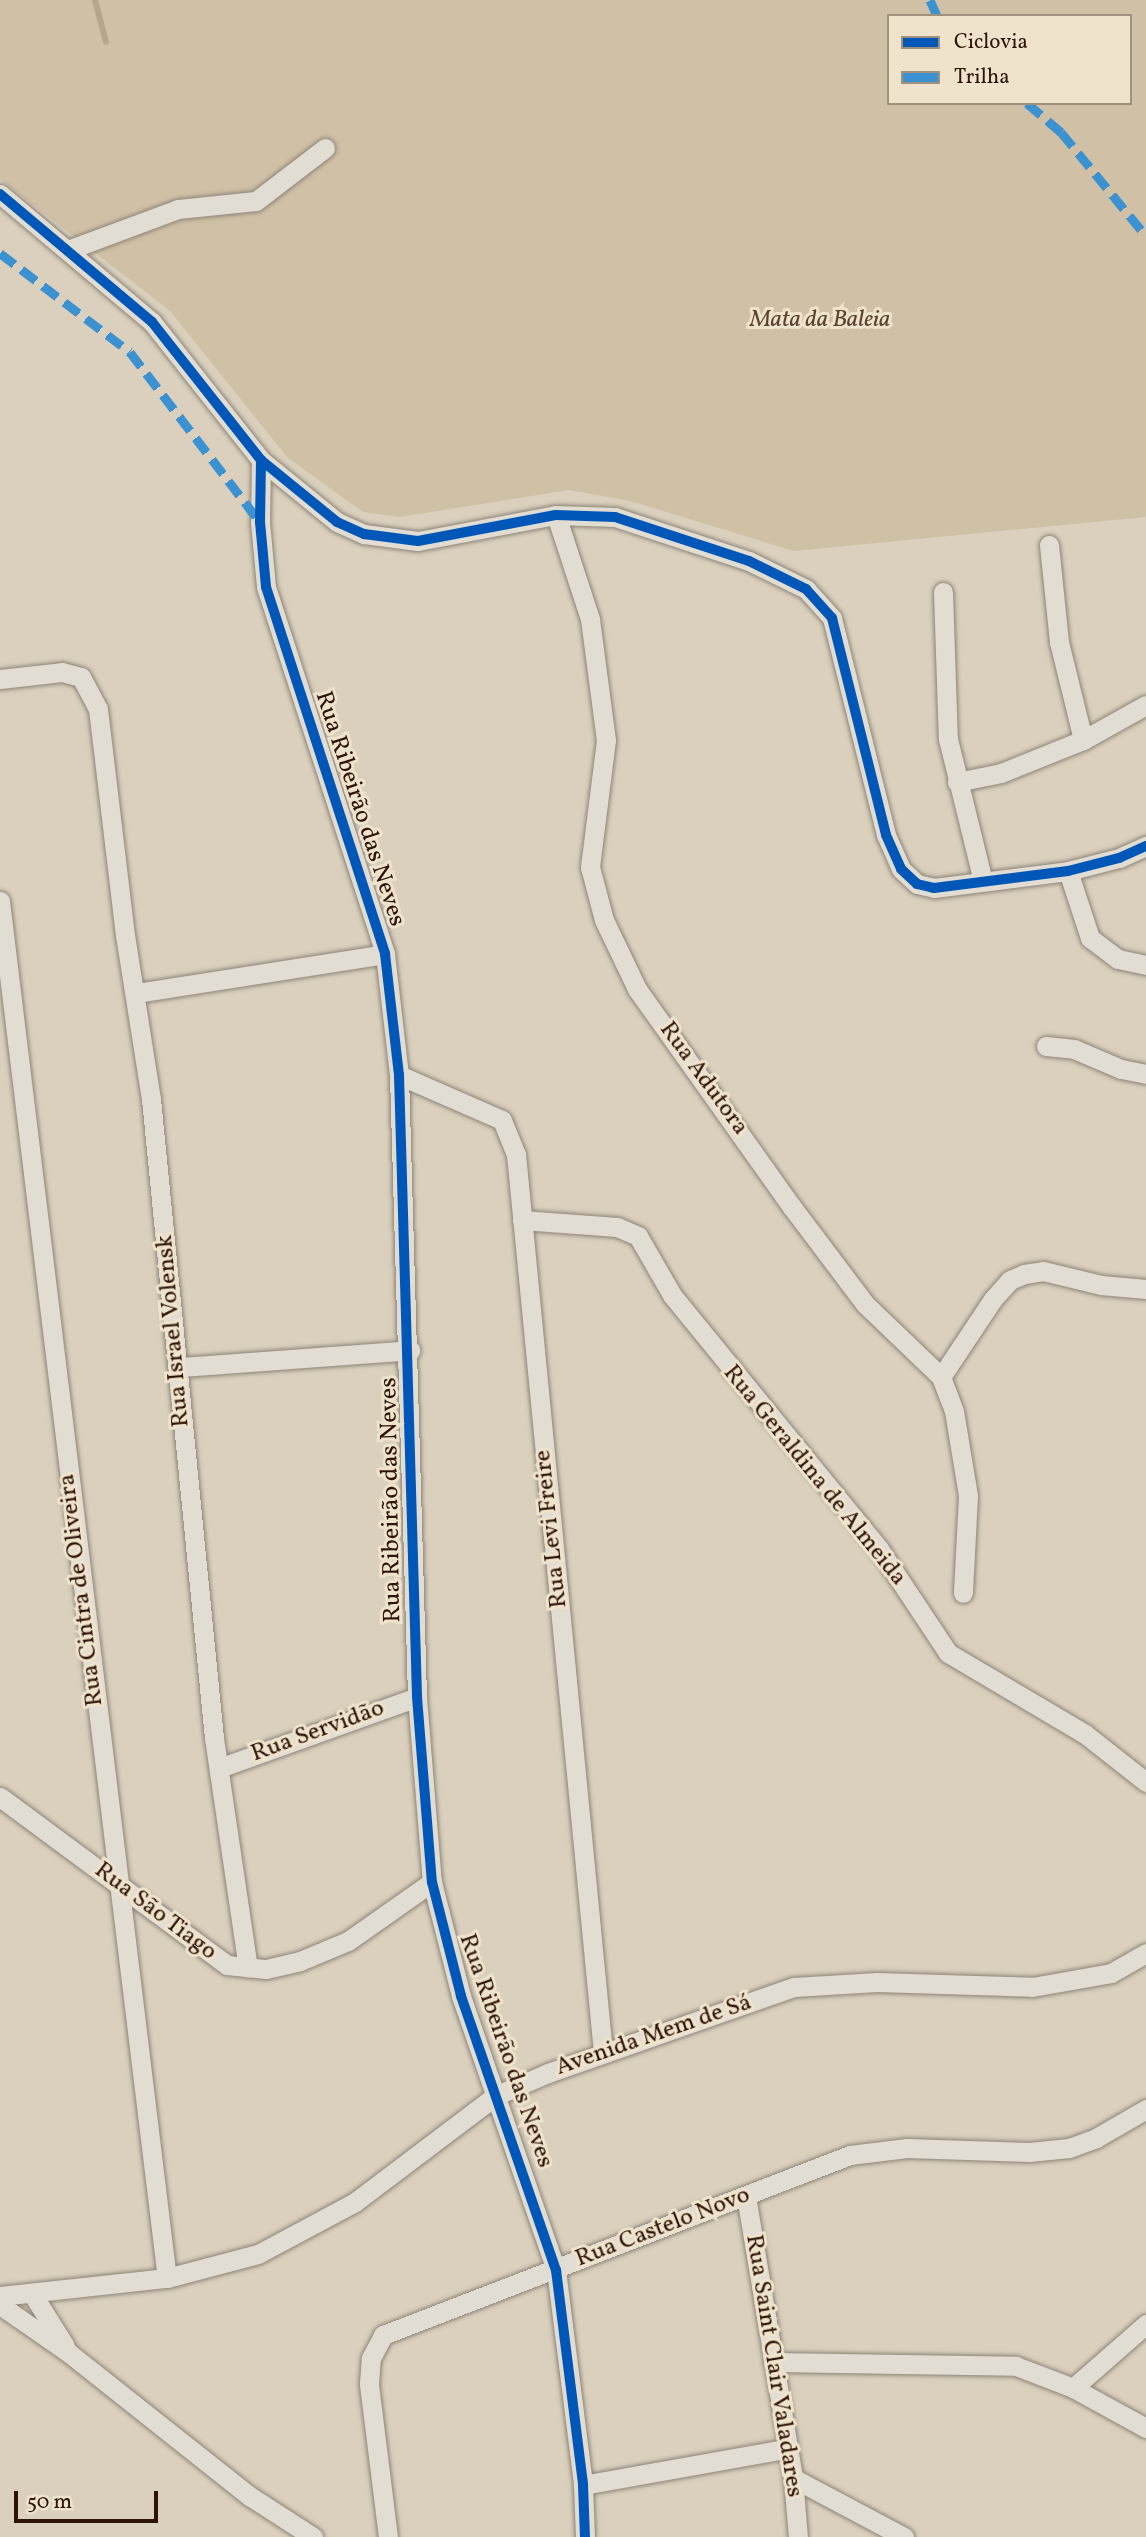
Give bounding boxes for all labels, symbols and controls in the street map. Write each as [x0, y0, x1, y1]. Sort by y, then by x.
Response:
legend [887, 14, 1132, 105]
text: Ciclovia [954, 28, 1028, 57]
text: Trilha [954, 63, 1010, 92]
park label: Mata da Baleia [750, 307, 890, 335]
street label: Rua Ribeirão das Neves [307, 688, 411, 930]
street label: Rua Adutora [652, 1017, 754, 1141]
street label: Rua Israel Volensk [151, 1233, 197, 1429]
street label: Rua Geraldina de Almeida [716, 1360, 912, 1592]
street label: Rua Ribeirão das Neves [375, 1377, 409, 1623]
street label: Rua Levi Freire [529, 1449, 575, 1609]
street label: Rua Cintra de Oliveira [53, 1472, 111, 1708]
street label: Rua Servidão [248, 1695, 388, 1769]
street label: Rua São Tiago [88, 1856, 222, 1968]
street label: Rua Ribeirão das Neves [451, 1930, 559, 2172]
street label: Avenida Mem de Sá [552, 1989, 756, 2083]
street label: Rua Castelo Novo [572, 2182, 754, 2274]
street label: Rua Saint Clair Valadares [738, 2232, 808, 2500]
scale bar [18, 2478, 161, 2522]
text: 50 m [27, 2488, 72, 2517]

